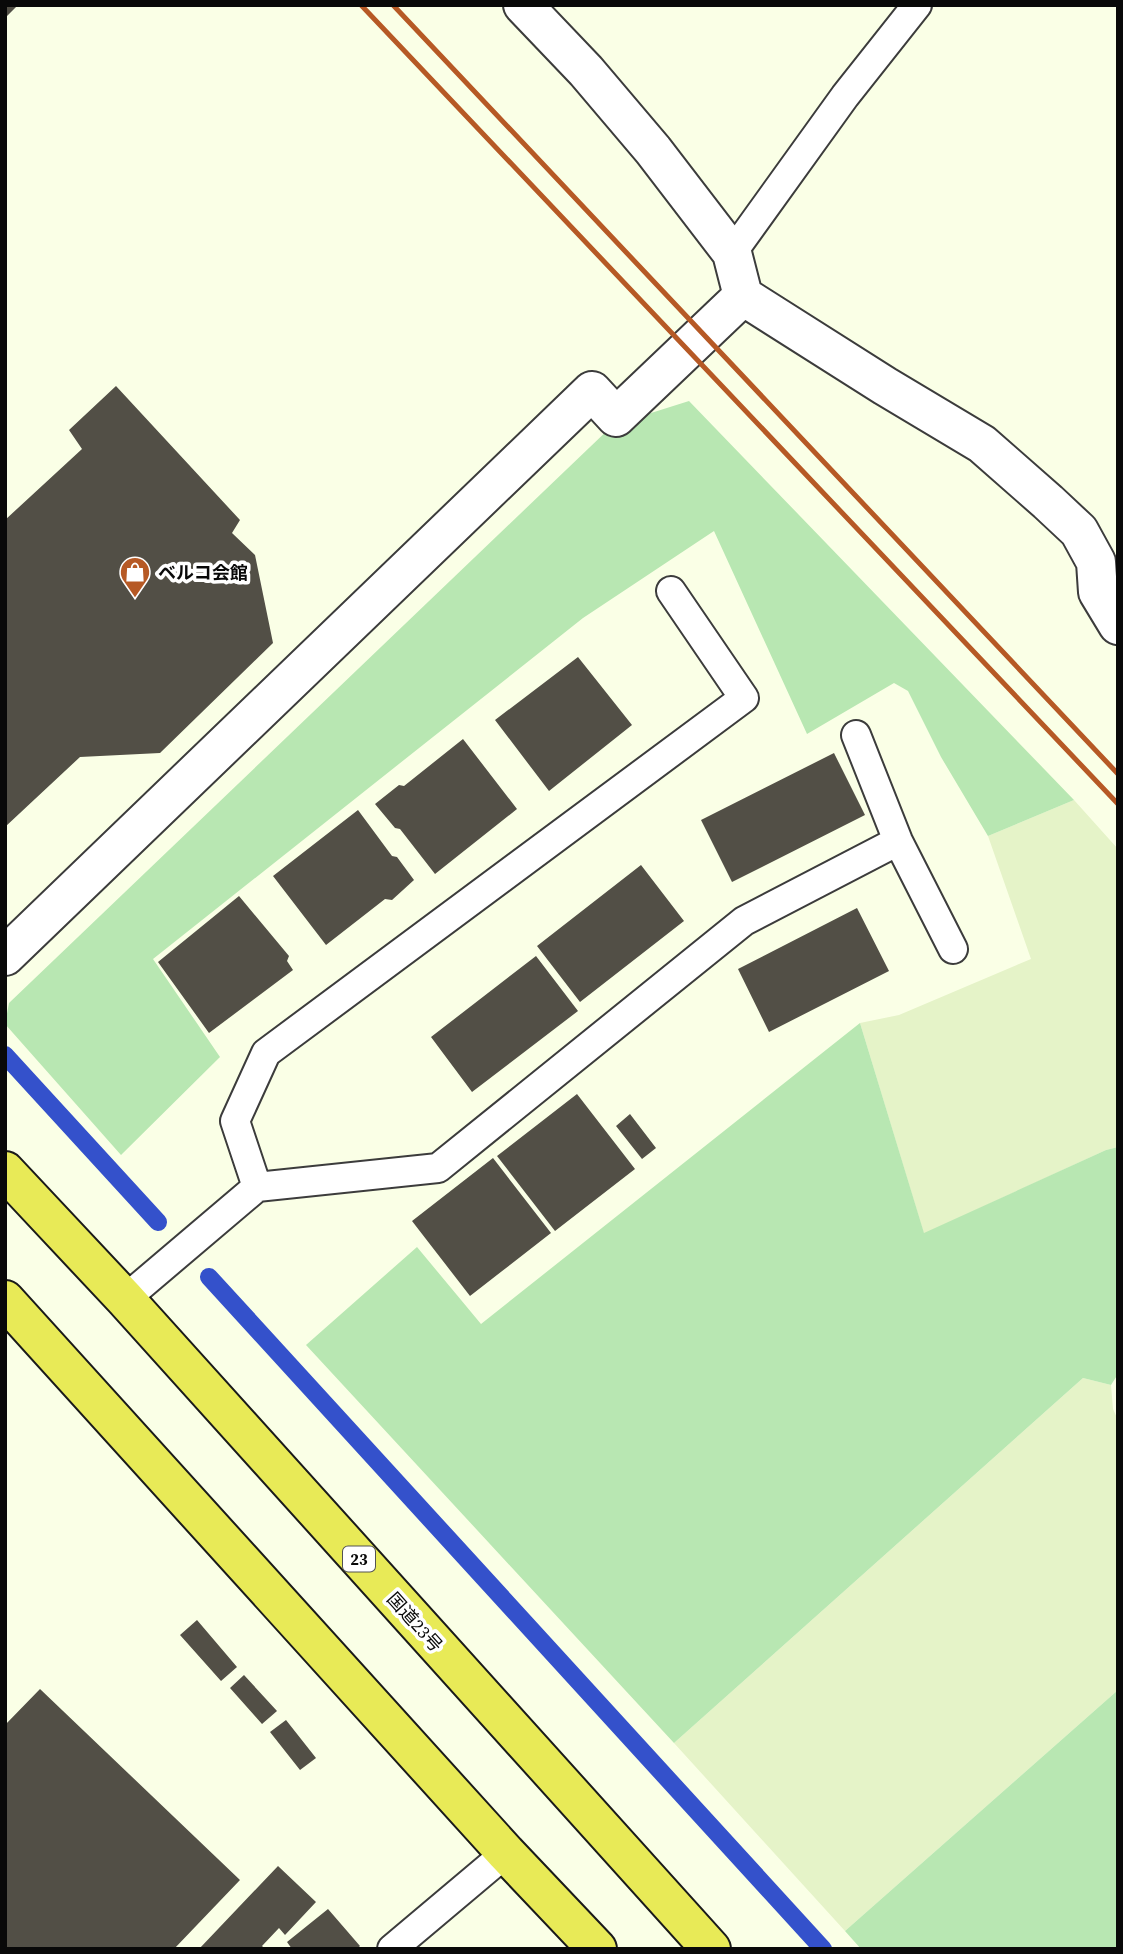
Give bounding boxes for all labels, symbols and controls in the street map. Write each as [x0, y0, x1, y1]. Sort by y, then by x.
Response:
shop icon: ベルコ会館 [118, 555, 152, 599]
place label: ベルコ会館 [158, 560, 248, 585]
road number: 23 [343, 1546, 375, 1572]
street label: 国道23号 [382, 1587, 448, 1657]

